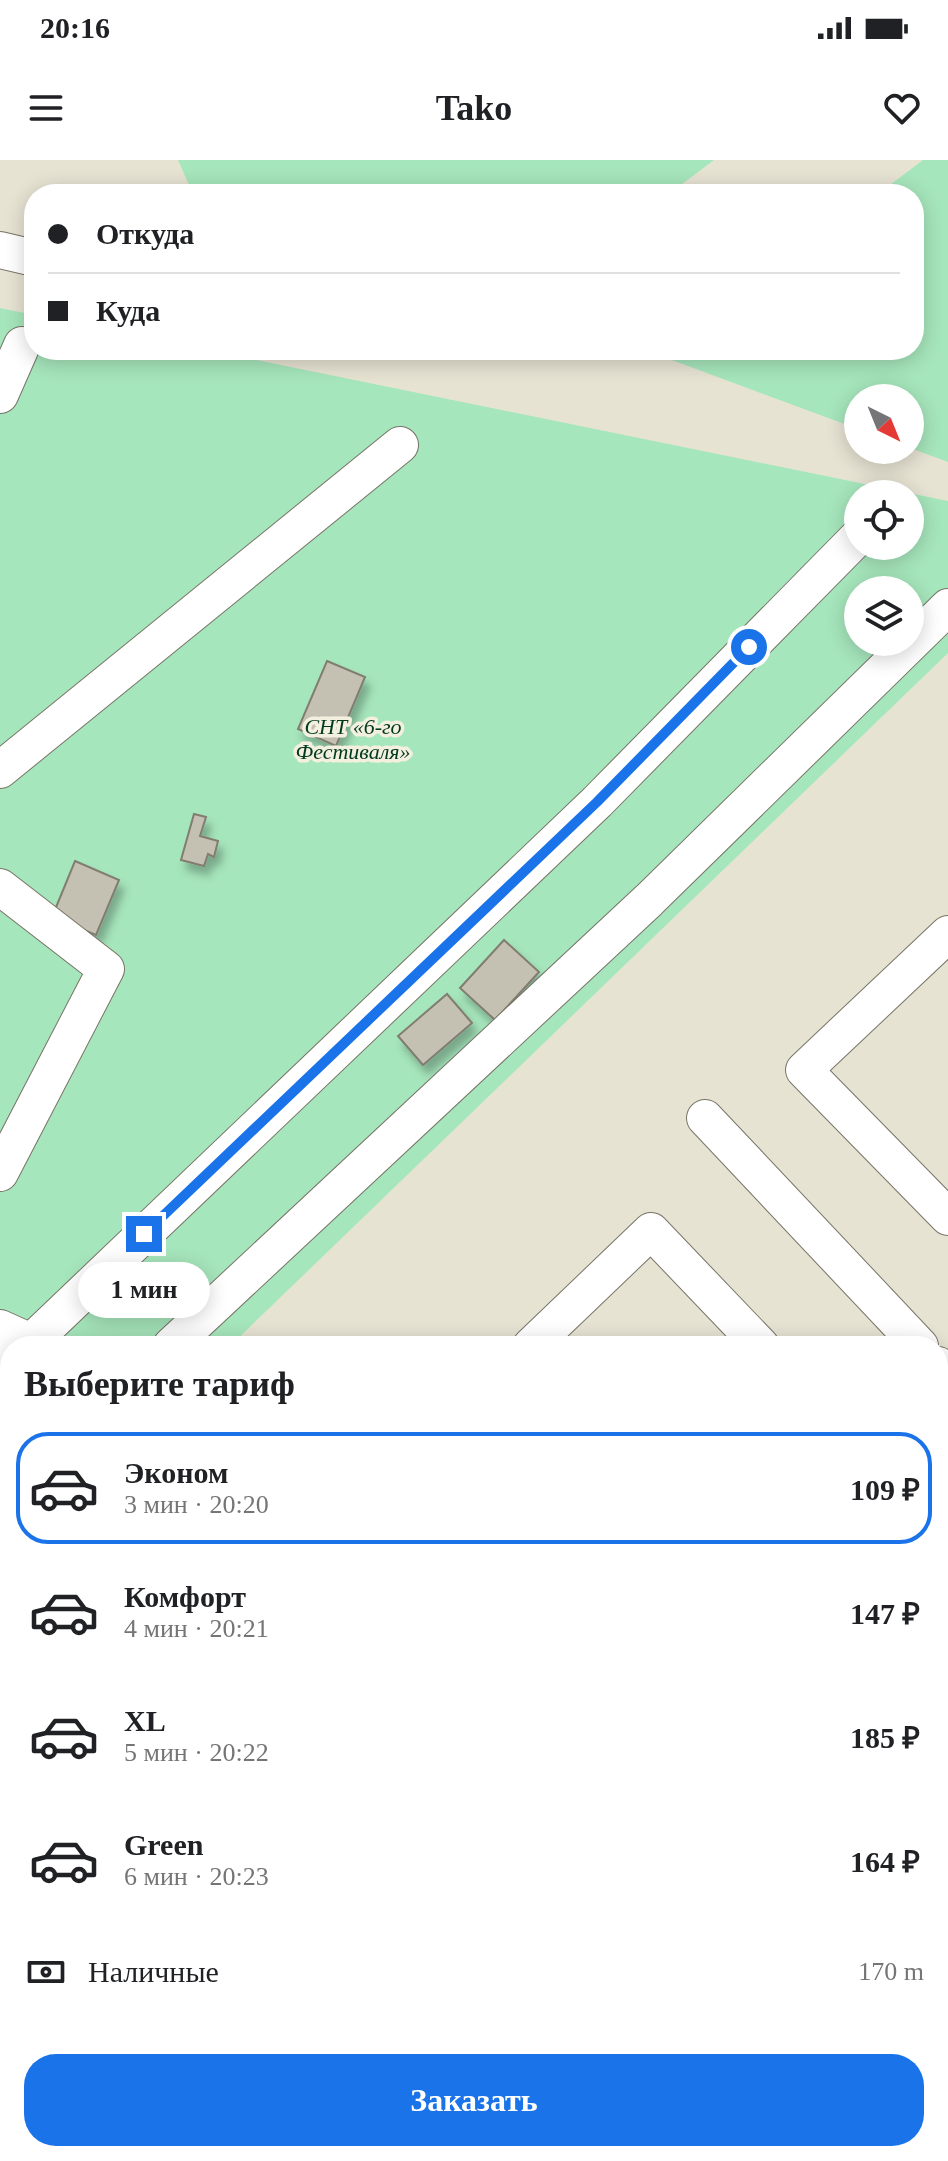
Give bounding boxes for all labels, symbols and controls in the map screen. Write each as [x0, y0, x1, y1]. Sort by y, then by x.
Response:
text: 20:16 [40, 11, 110, 44]
icon: menu [24, 86, 68, 130]
icon: heart [880, 86, 924, 130]
text: Tako [436, 88, 512, 128]
text: Откуда [96, 217, 194, 250]
text: Куда [96, 294, 160, 327]
north arrow [844, 384, 924, 464]
map controls [844, 384, 924, 656]
button: locate [844, 480, 924, 560]
button: layers [844, 576, 924, 656]
route start [731, 629, 767, 665]
park label: СНТ «6-го Фестиваля» [295, 714, 411, 764]
route end [126, 1216, 162, 1252]
callout: 1 мин [78, 1262, 210, 1318]
text: 1 мин [110, 1275, 178, 1304]
text: Выберите тариф [24, 1364, 295, 1404]
icon: car [28, 1452, 100, 1524]
text: Эконом [124, 1456, 228, 1489]
text: 109 ₽ [850, 1473, 920, 1506]
text: 3 мин · 20:20 [124, 1490, 269, 1519]
icon: car [28, 1576, 100, 1648]
text: Комфорт [124, 1580, 246, 1613]
text: 147 ₽ [850, 1597, 920, 1630]
text: 4 мин · 20:21 [124, 1614, 269, 1643]
icon: car [28, 1700, 100, 1772]
text: XL [124, 1704, 166, 1737]
text: 185 ₽ [850, 1721, 920, 1754]
text: 5 мин · 20:22 [124, 1738, 269, 1767]
icon: car [28, 1824, 100, 1896]
text: Green [124, 1828, 203, 1861]
text: 164 ₽ [850, 1845, 920, 1878]
text: 6 мин · 20:23 [124, 1862, 269, 1891]
icon: cash [24, 1950, 68, 1994]
text: Наличные [88, 1955, 219, 1988]
text: 170 m [858, 1957, 924, 1986]
button: Заказать [24, 2054, 924, 2146]

